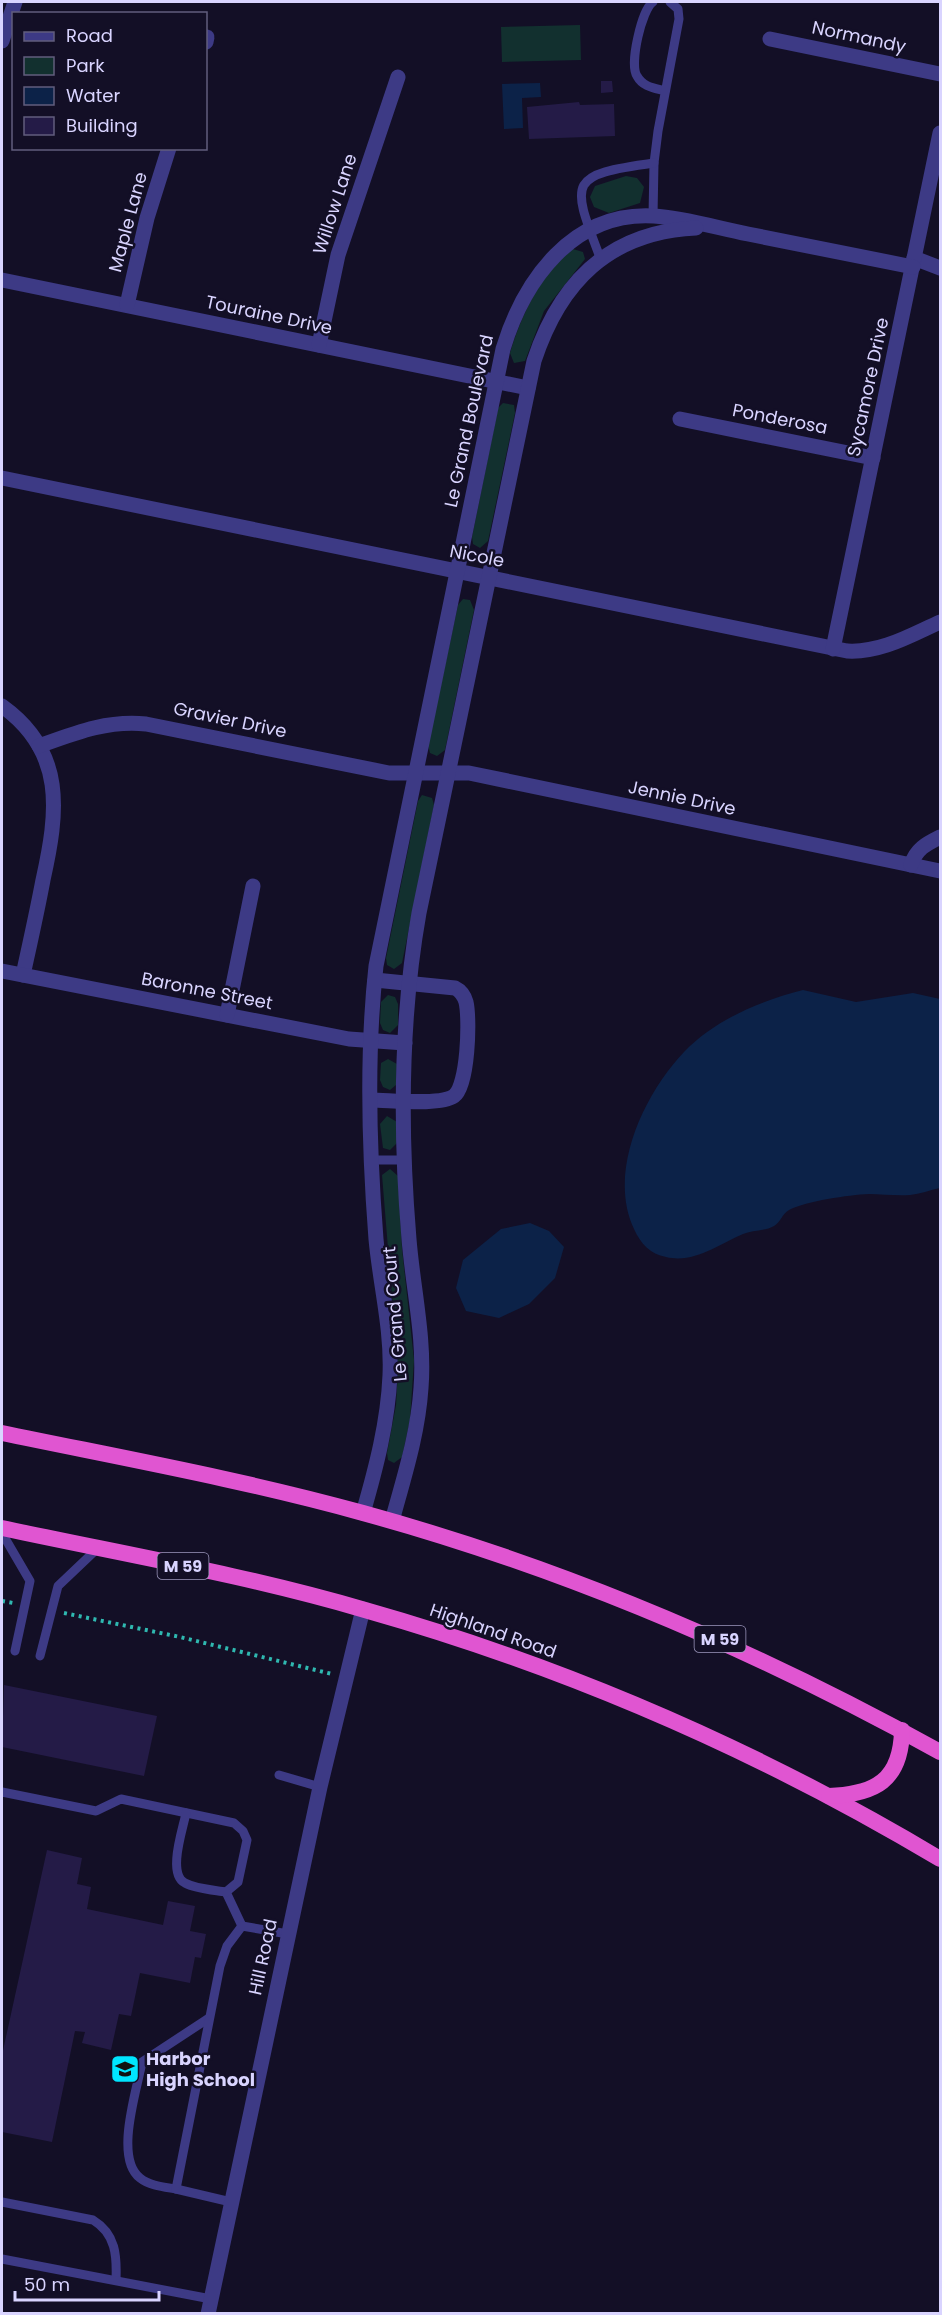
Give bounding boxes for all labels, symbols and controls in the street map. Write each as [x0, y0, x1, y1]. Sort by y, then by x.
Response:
legend [12, 12, 207, 150]
street label: Normandy [810, 14, 908, 59]
text: Road [66, 23, 113, 48]
text: Park [66, 53, 105, 78]
text: Water [66, 83, 120, 108]
text: Building [66, 113, 138, 138]
street label: Willow Lane [306, 150, 363, 257]
street label: Maple Lane [102, 169, 153, 275]
street label: Touraine Drive [204, 289, 335, 340]
street label: Sycamore Drive [841, 315, 894, 459]
street label: Le Grand Boulevard [438, 332, 499, 510]
street label: Ponderosa [730, 397, 830, 440]
street label: Nicole [448, 538, 507, 573]
street label: Gravier Drive [171, 695, 289, 744]
street label: Jennie Drive [626, 774, 738, 821]
street label: Baronne Street [139, 966, 275, 1015]
street label: Le Grand Court [376, 1246, 413, 1383]
road number: M 59 [158, 1553, 208, 1579]
street label: Highland Road [426, 1597, 560, 1664]
road number: M 59 [694, 1626, 746, 1652]
street label: Hill Road [242, 1916, 283, 1997]
place label: Harbor High School [146, 2046, 255, 2092]
school or university icon: Harbor High School [109, 2053, 141, 2085]
scale bar [15, 2264, 159, 2302]
text: 50 m [24, 2272, 70, 2297]

